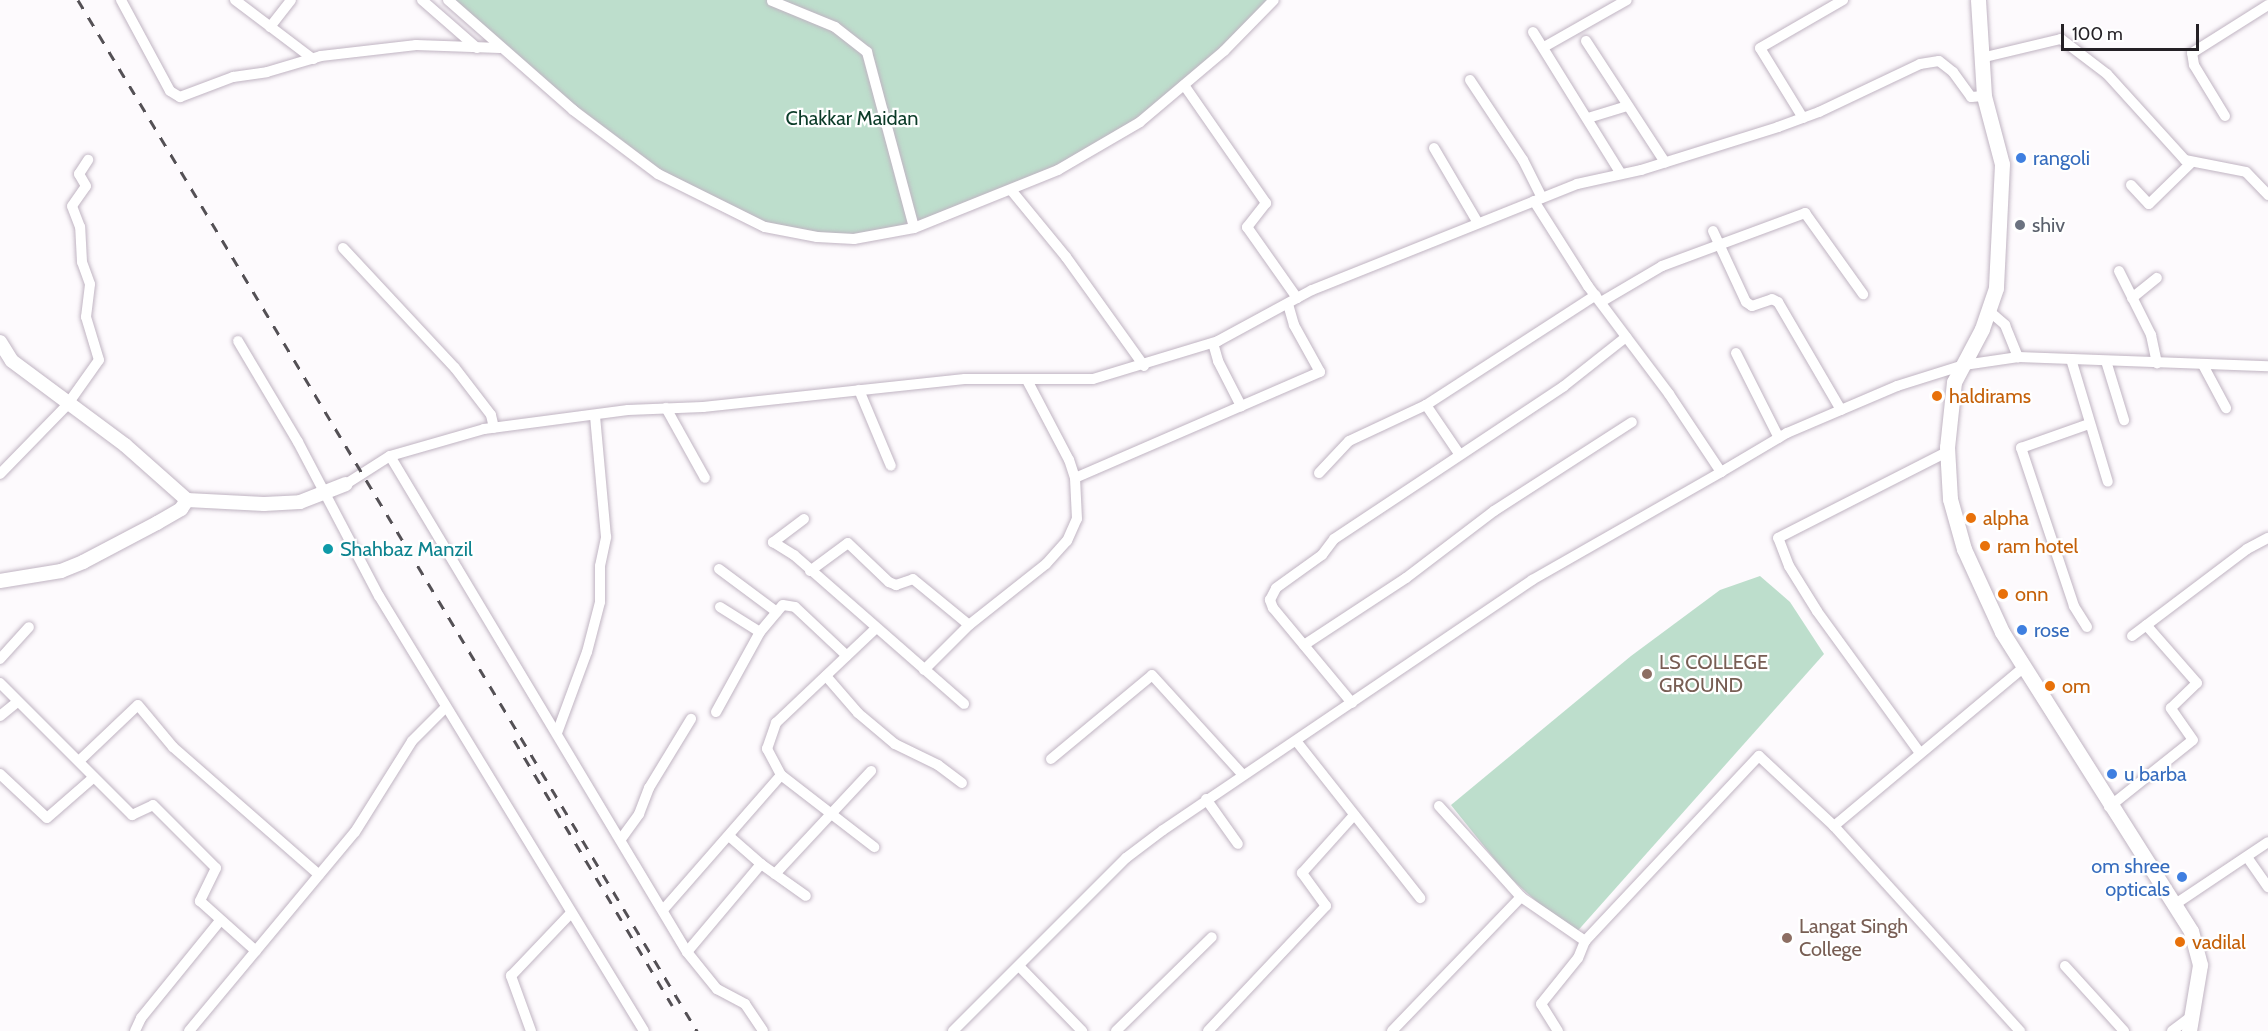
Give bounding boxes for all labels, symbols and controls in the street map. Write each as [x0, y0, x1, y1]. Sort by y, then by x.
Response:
scale bar [2064, 12, 2202, 50]
text: 100 m [2072, 23, 2123, 45]
park label: Chakkar Maidan [786, 106, 918, 130]
place label: rangoli [2033, 146, 2090, 170]
marker: rangoli [2014, 151, 2028, 165]
place label: shiv [2032, 213, 2065, 237]
marker: shiv [2013, 218, 2027, 232]
place label: haldirams [1949, 384, 2031, 408]
marker: haldirams [1930, 389, 1944, 403]
place label: alpha [1983, 506, 2029, 530]
marker: alpha [1964, 511, 1978, 525]
place label: ram hotel [1997, 534, 2078, 558]
place label: Shahbaz Manzil [340, 537, 473, 561]
marker: ram hotel [1978, 539, 1992, 553]
marker: Shahbaz Manzil [321, 542, 335, 556]
place label: onn [2015, 582, 2048, 606]
marker: onn [1996, 587, 2010, 601]
place label: rose [2034, 618, 2070, 642]
marker: rose [2015, 623, 2029, 637]
place label: LS COLLEGE GROUND [1659, 650, 1768, 697]
marker: LS COLLEGE GROUND [1640, 667, 1654, 681]
place label: om [2062, 674, 2091, 698]
marker: om [2043, 679, 2057, 693]
place label: u barba [2124, 762, 2187, 786]
marker: u barba [2105, 767, 2119, 781]
place label: om shree opticals [2091, 854, 2170, 901]
marker: om shree opticals [2175, 870, 2189, 884]
place label: Langat Singh College [1799, 915, 1908, 962]
place label: vadilal [2192, 930, 2246, 954]
marker: Langat Singh College [1780, 931, 1794, 945]
marker: vadilal [2173, 935, 2187, 949]

